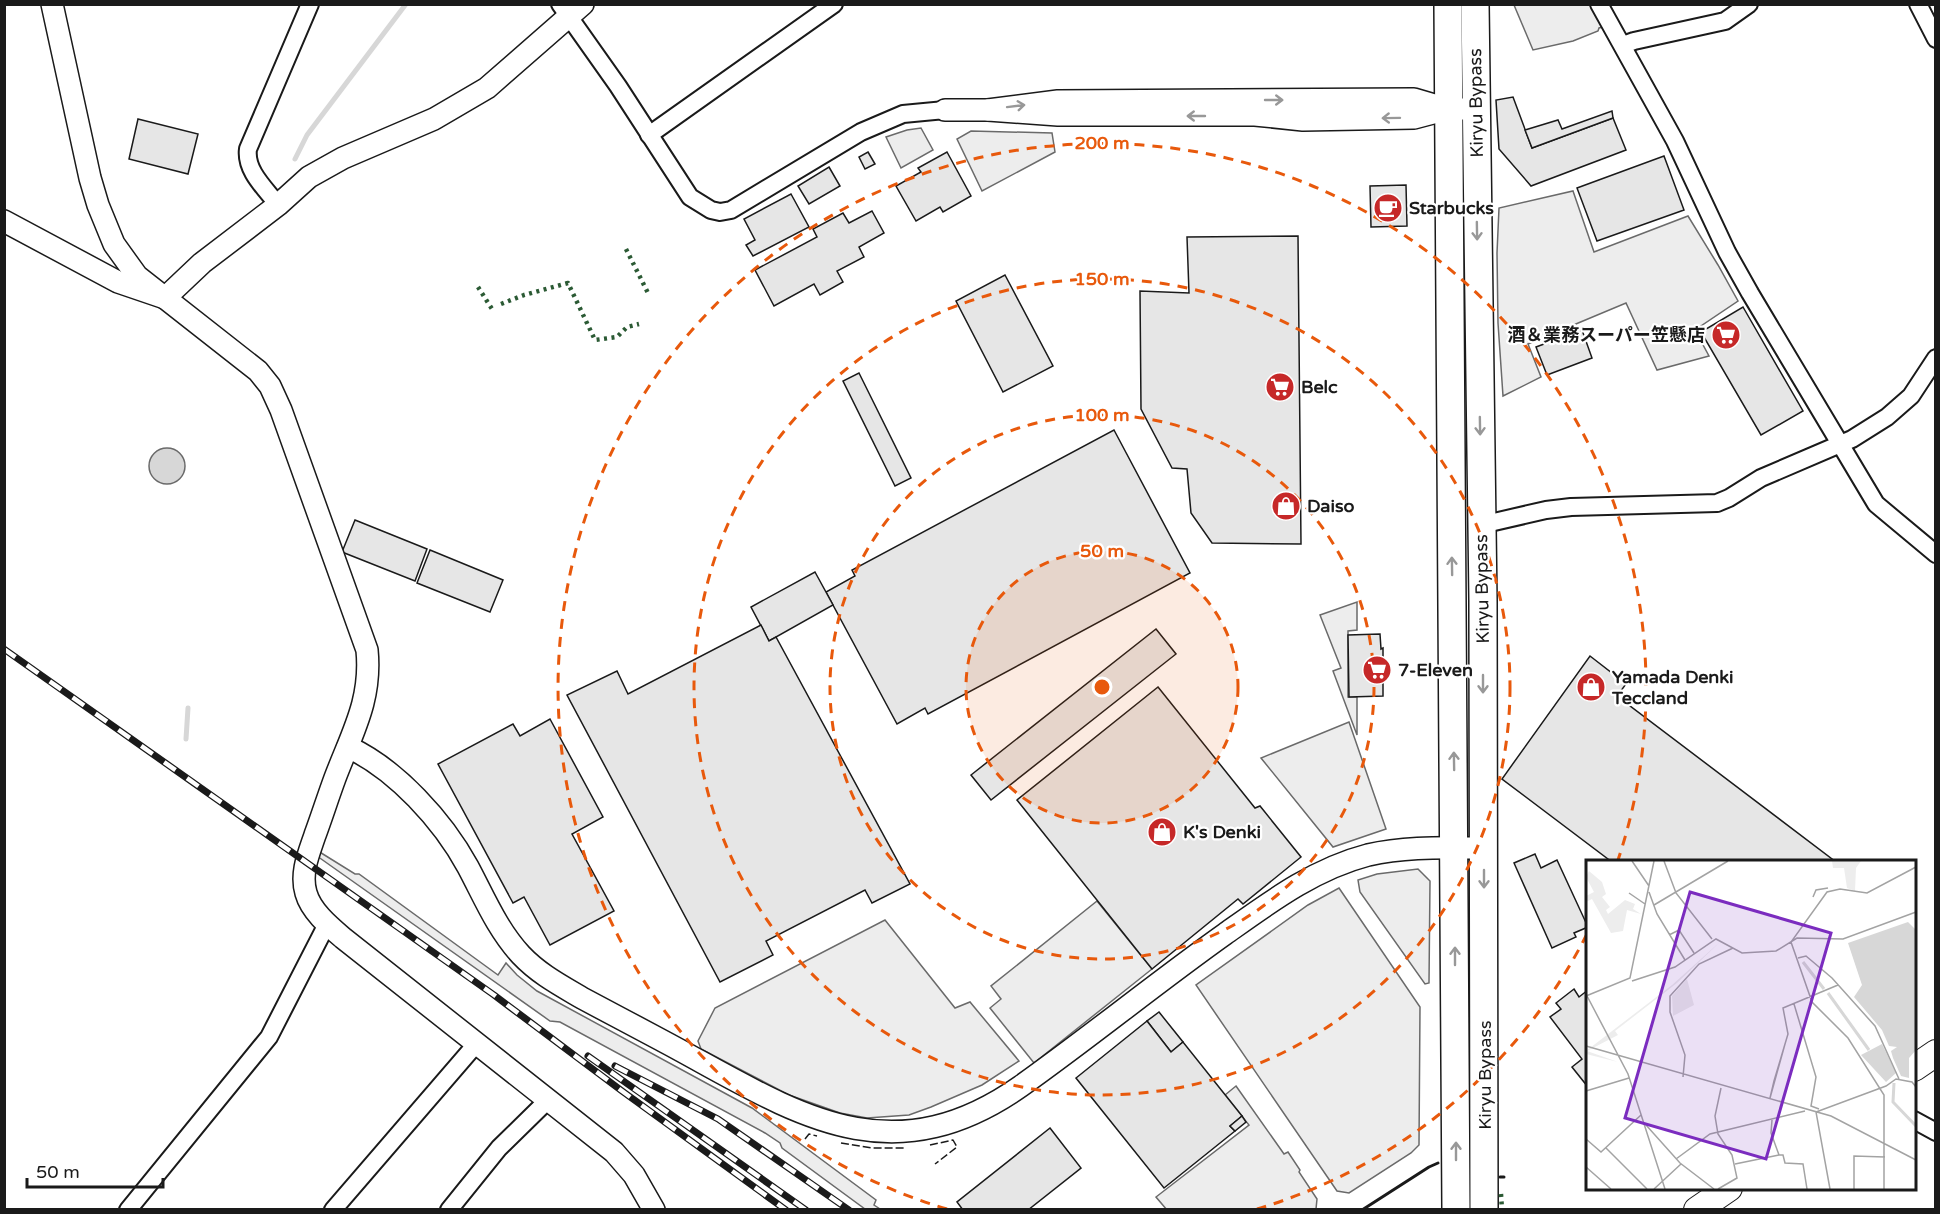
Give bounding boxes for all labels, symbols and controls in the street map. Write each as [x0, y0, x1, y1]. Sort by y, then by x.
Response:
street label: Kiryu Bypass [1464, 48, 1488, 158]
one-way arrow [1263, 94, 1283, 106]
one-way arrow [1006, 101, 1025, 112]
one-way arrow [1187, 110, 1207, 122]
one-way arrow [1381, 113, 1401, 124]
text: 200 m [1074, 132, 1130, 154]
cafe icon: Starbucks [1372, 192, 1404, 224]
place label: Starbucks [1409, 197, 1494, 219]
one-way arrow [1471, 220, 1483, 240]
text: 150 m [1074, 268, 1130, 290]
supermarket icon: 酒＆業務スーパー笠懸店 [1710, 319, 1742, 351]
place label: 酒＆業務スーパー笠懸店 [1507, 324, 1705, 346]
supermarket icon: Belc [1264, 371, 1296, 403]
place label: Belc [1301, 376, 1338, 398]
text: 100 m [1074, 404, 1130, 426]
one-way arrow [1474, 415, 1486, 435]
shop icon: Daiso [1270, 490, 1302, 522]
place label: Daiso [1307, 495, 1355, 517]
street label: Kiryu Bypass [1470, 534, 1494, 644]
text: 50 m [1080, 540, 1124, 562]
one-way arrow [1446, 557, 1458, 577]
supermarket icon: 7-Eleven [1361, 654, 1393, 686]
place label: 7-Eleven [1398, 659, 1473, 681]
place label: Yamada Denki Teccland [1611, 666, 1734, 709]
shop icon: Yamada Denki Teccland [1575, 671, 1607, 703]
one-way arrow [1477, 673, 1489, 693]
centre of rings [1092, 677, 1112, 697]
one-way arrow [1448, 752, 1459, 772]
shop icon: K's Denki [1146, 816, 1178, 848]
place label: K's Denki [1183, 821, 1261, 843]
inset map [1586, 860, 1916, 1190]
one-way arrow [1479, 868, 1490, 888]
one-way arrow [1449, 947, 1461, 967]
street label: Kiryu Bypass [1474, 1020, 1496, 1130]
one-way arrow [1450, 1142, 1462, 1162]
scale bar [27, 1151, 164, 1189]
text: 50 m [36, 1161, 80, 1183]

